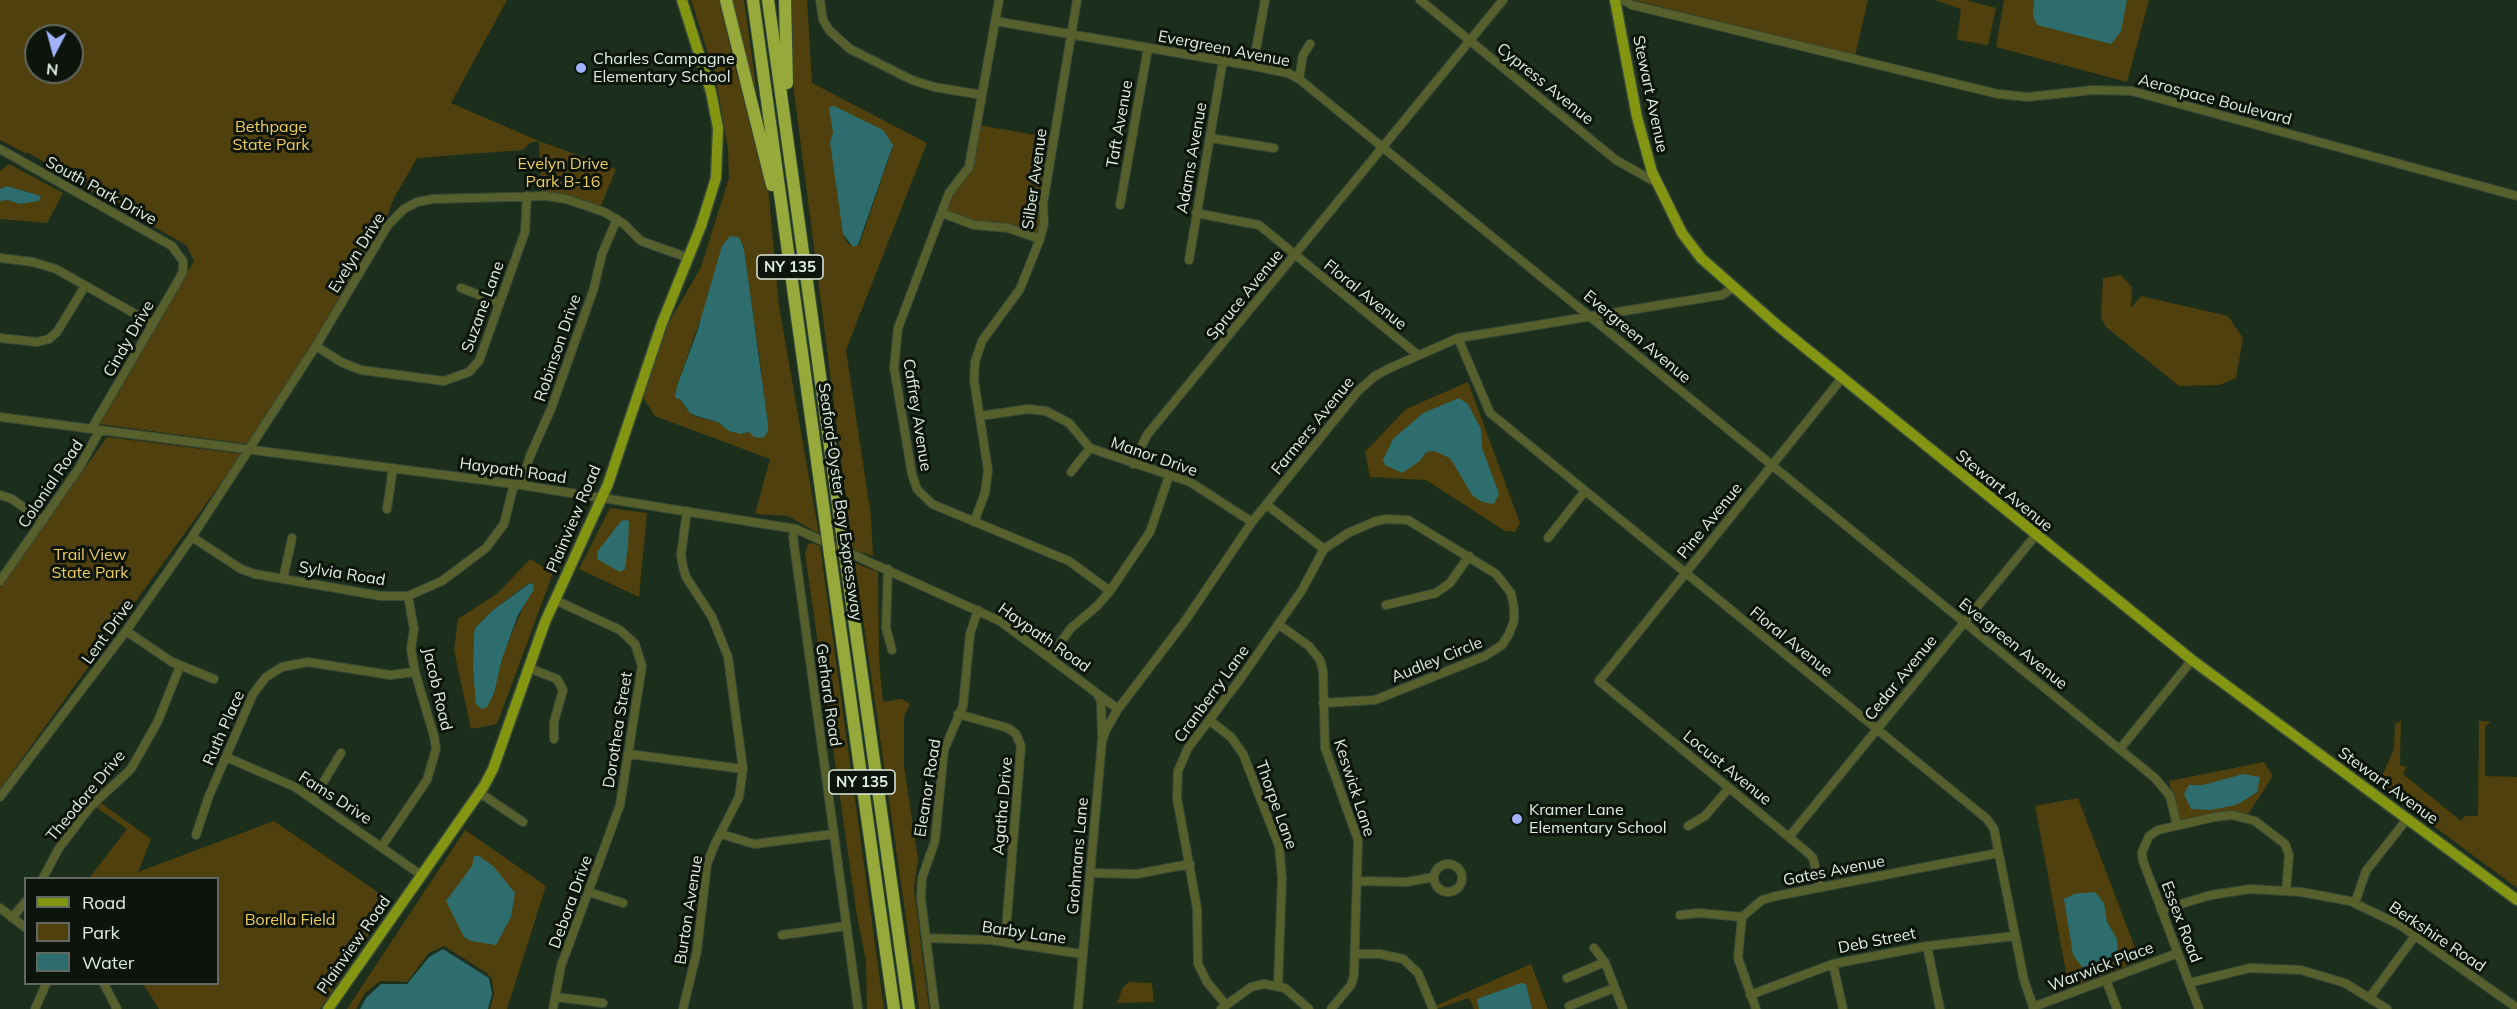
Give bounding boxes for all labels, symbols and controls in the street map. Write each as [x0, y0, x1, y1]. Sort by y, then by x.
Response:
north arrow [24, 24, 84, 84]
street label: Evergreen Avenue [1156, 27, 1292, 71]
street label: Stewart Avenue [1628, 34, 1672, 154]
street label: Cypress Avenue [1493, 39, 1597, 129]
place label: Charles Campagne Elementary School [593, 49, 735, 87]
text: N [45, 59, 59, 80]
marker: Charles Campagne Elementary School [574, 61, 588, 75]
street label: Aerospace Boulevard [2136, 70, 2294, 130]
street label: Taft Avenue [1103, 79, 1137, 169]
street label: Adams Avenue [1173, 101, 1211, 215]
park label: Bethpage State Park [232, 117, 310, 155]
street label: Silber Avenue [1018, 127, 1052, 231]
street label: South Park Drive [42, 153, 160, 229]
park label: Evelyn Drive Park B-16 [518, 154, 608, 192]
street label: Evelyn Drive [325, 209, 389, 297]
street label: Spruce Avenue [1203, 246, 1287, 344]
road number: NY 135 [757, 255, 823, 279]
street label: Floral Avenue [1320, 256, 1410, 334]
street label: Suzane Lane [458, 259, 508, 355]
street label: Evergreen Avenue [1579, 287, 1695, 387]
street label: Robinson Drive [531, 292, 585, 404]
street label: Cindy Drive [99, 297, 159, 381]
street label: Caffrey Avenue [899, 357, 935, 473]
street label: Farmers Avenue [1268, 373, 1358, 479]
street label: Seaford-Oyster Bay Expressway [814, 382, 866, 622]
street label: Manor Drive [1108, 433, 1200, 481]
street label: Colonial Road [14, 436, 88, 532]
street label: Stewart Avenue [1952, 446, 2056, 536]
street label: Haypath Road [458, 454, 568, 488]
street label: Plainview Road [543, 462, 605, 576]
street label: Pine Avenue [1674, 479, 1746, 563]
park label: Trail View State Park [51, 545, 129, 583]
street label: Sylvia Road [297, 558, 387, 590]
street label: Evergreen Avenue [1955, 594, 2071, 694]
street label: Lent Drive [78, 596, 138, 668]
street label: Haypath Road [994, 599, 1094, 677]
street label: Floral Avenue [1746, 603, 1836, 681]
street label: Cedar Avenue [1861, 632, 1941, 724]
street label: Audley Circle [1389, 633, 1485, 687]
street label: Gerhard Road [811, 642, 845, 748]
street label: Cranberry Lane [1170, 642, 1254, 746]
street label: Jacob Road [418, 646, 456, 732]
street label: Dorothea Street [599, 670, 637, 790]
street label: Ruth Place [199, 688, 249, 768]
street label: Locust Avenue [1679, 726, 1775, 810]
street label: Eleanor Road [911, 737, 945, 839]
street label: Keswick Lane [1329, 737, 1379, 839]
street label: Stewart Avenue [2334, 743, 2442, 829]
street label: Theodore Drive [42, 747, 130, 845]
street label: Agatha Drive [989, 756, 1017, 856]
street label: Thorpe Lane [1251, 758, 1301, 852]
street label: Fams Drive [295, 767, 375, 829]
road number: NY 135 [829, 770, 895, 794]
street label: Grohmans Lane [1063, 797, 1093, 915]
place label: Kramer Lane Elementary School [1529, 800, 1667, 838]
marker: Kramer Lane Elementary School [1510, 812, 1524, 826]
street label: Gates Avenue [1781, 852, 1887, 890]
street label: Debora Drive [545, 853, 597, 951]
street label: Burton Avenue [671, 854, 707, 966]
legend [24, 877, 219, 985]
street label: Essex Road [2157, 879, 2205, 965]
text: Road [82, 891, 126, 914]
street label: Plainview Road [313, 892, 395, 998]
street label: Berkshire Road [2385, 898, 2489, 976]
park label: Borella Field [245, 910, 335, 930]
street label: Barby Lane [981, 918, 1067, 948]
text: Park [82, 921, 120, 944]
street label: Deb Street [1837, 924, 1917, 958]
street label: Warwick Place [2046, 938, 2156, 996]
text: Water [82, 951, 134, 974]

